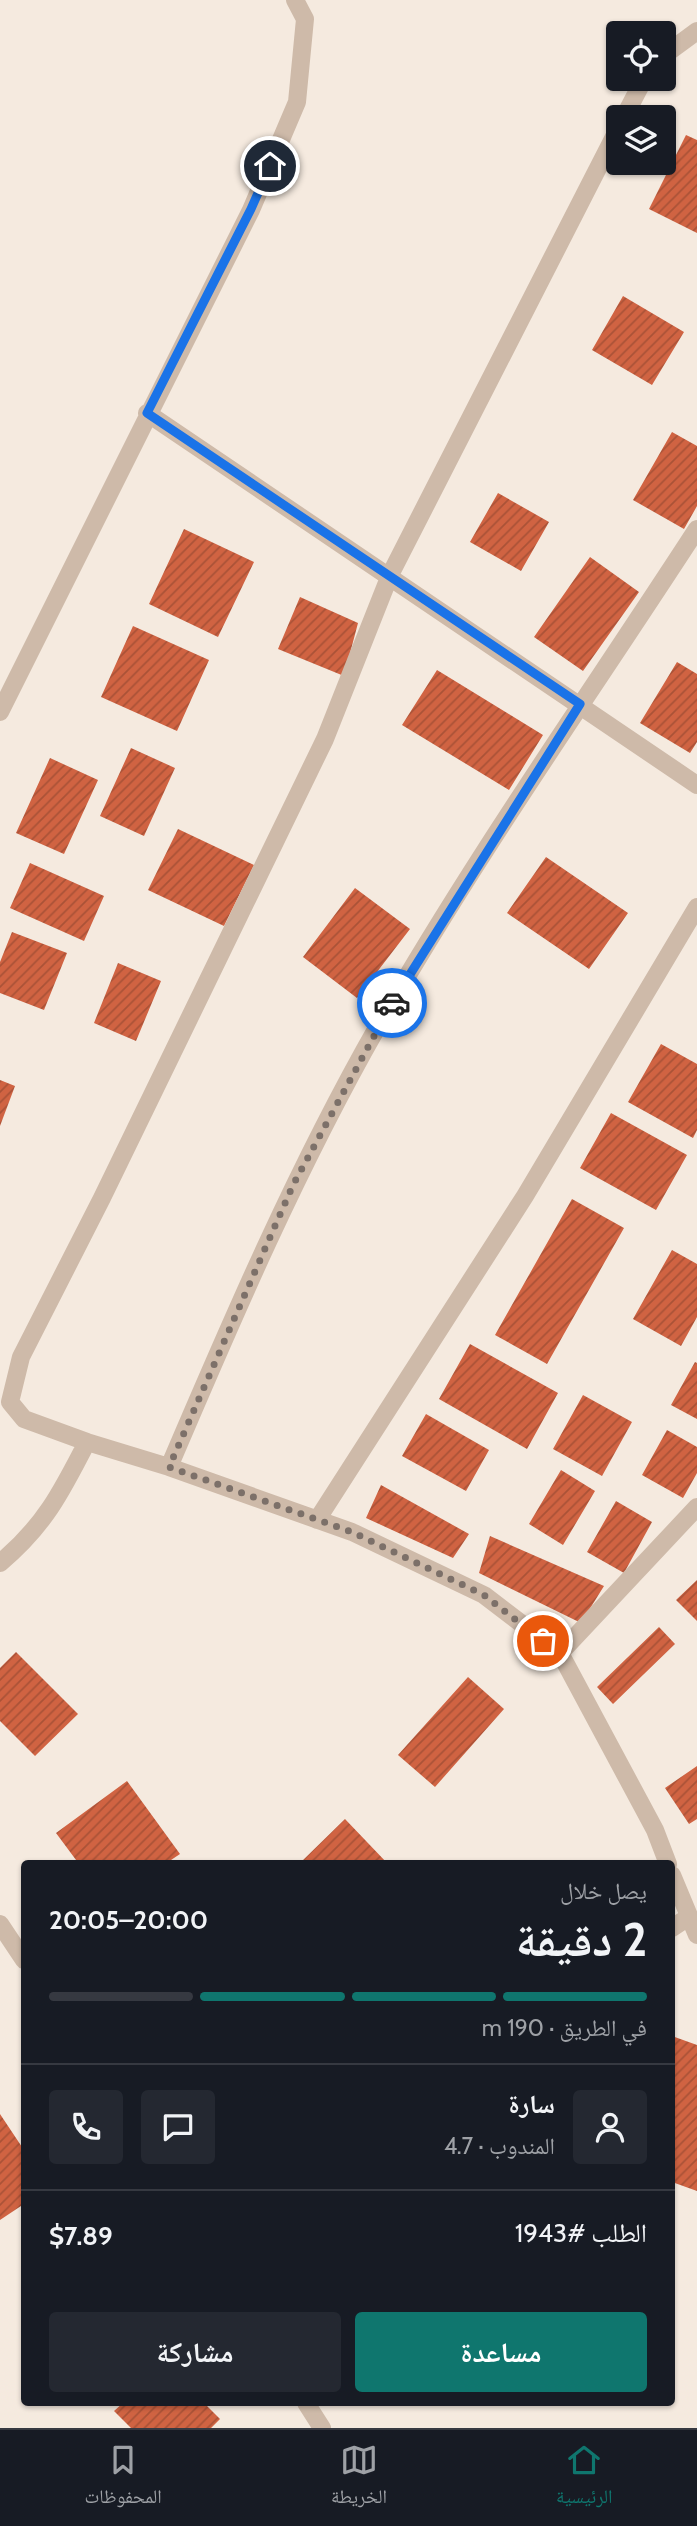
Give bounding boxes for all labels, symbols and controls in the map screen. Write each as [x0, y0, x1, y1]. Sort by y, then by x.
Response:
map controls [606, 21, 676, 175]
button: locate [606, 21, 676, 91]
button: layers [606, 105, 676, 175]
pin [240, 136, 300, 196]
icon: home [251, 147, 289, 185]
courier [357, 968, 427, 1038]
icon: car [373, 984, 411, 1022]
pin [513, 1611, 573, 1671]
icon: bag [524, 1622, 562, 1660]
text: يصل خلال [560, 1877, 647, 1905]
text: 20:00–20:05 [49, 1904, 208, 1936]
text: 2 دقيقة [516, 1912, 647, 1968]
text: في الطريق · 190 m [482, 2014, 647, 2042]
text: سارة [508, 2088, 555, 2120]
button: phone [49, 2090, 123, 2164]
button: chat [141, 2090, 215, 2164]
button: person [573, 2090, 647, 2164]
text: المندوب · 4.7 [444, 2132, 555, 2160]
text: الطلب #1943 [515, 2217, 647, 2249]
text: $7.89 [49, 2220, 113, 2252]
button: مشاركة [49, 2312, 341, 2392]
button: مساعدة [355, 2312, 647, 2392]
tab: المحفوظات [85, 2441, 162, 2515]
tab: الخريطة [331, 2441, 387, 2515]
tab: الرئيسية [556, 2441, 612, 2515]

